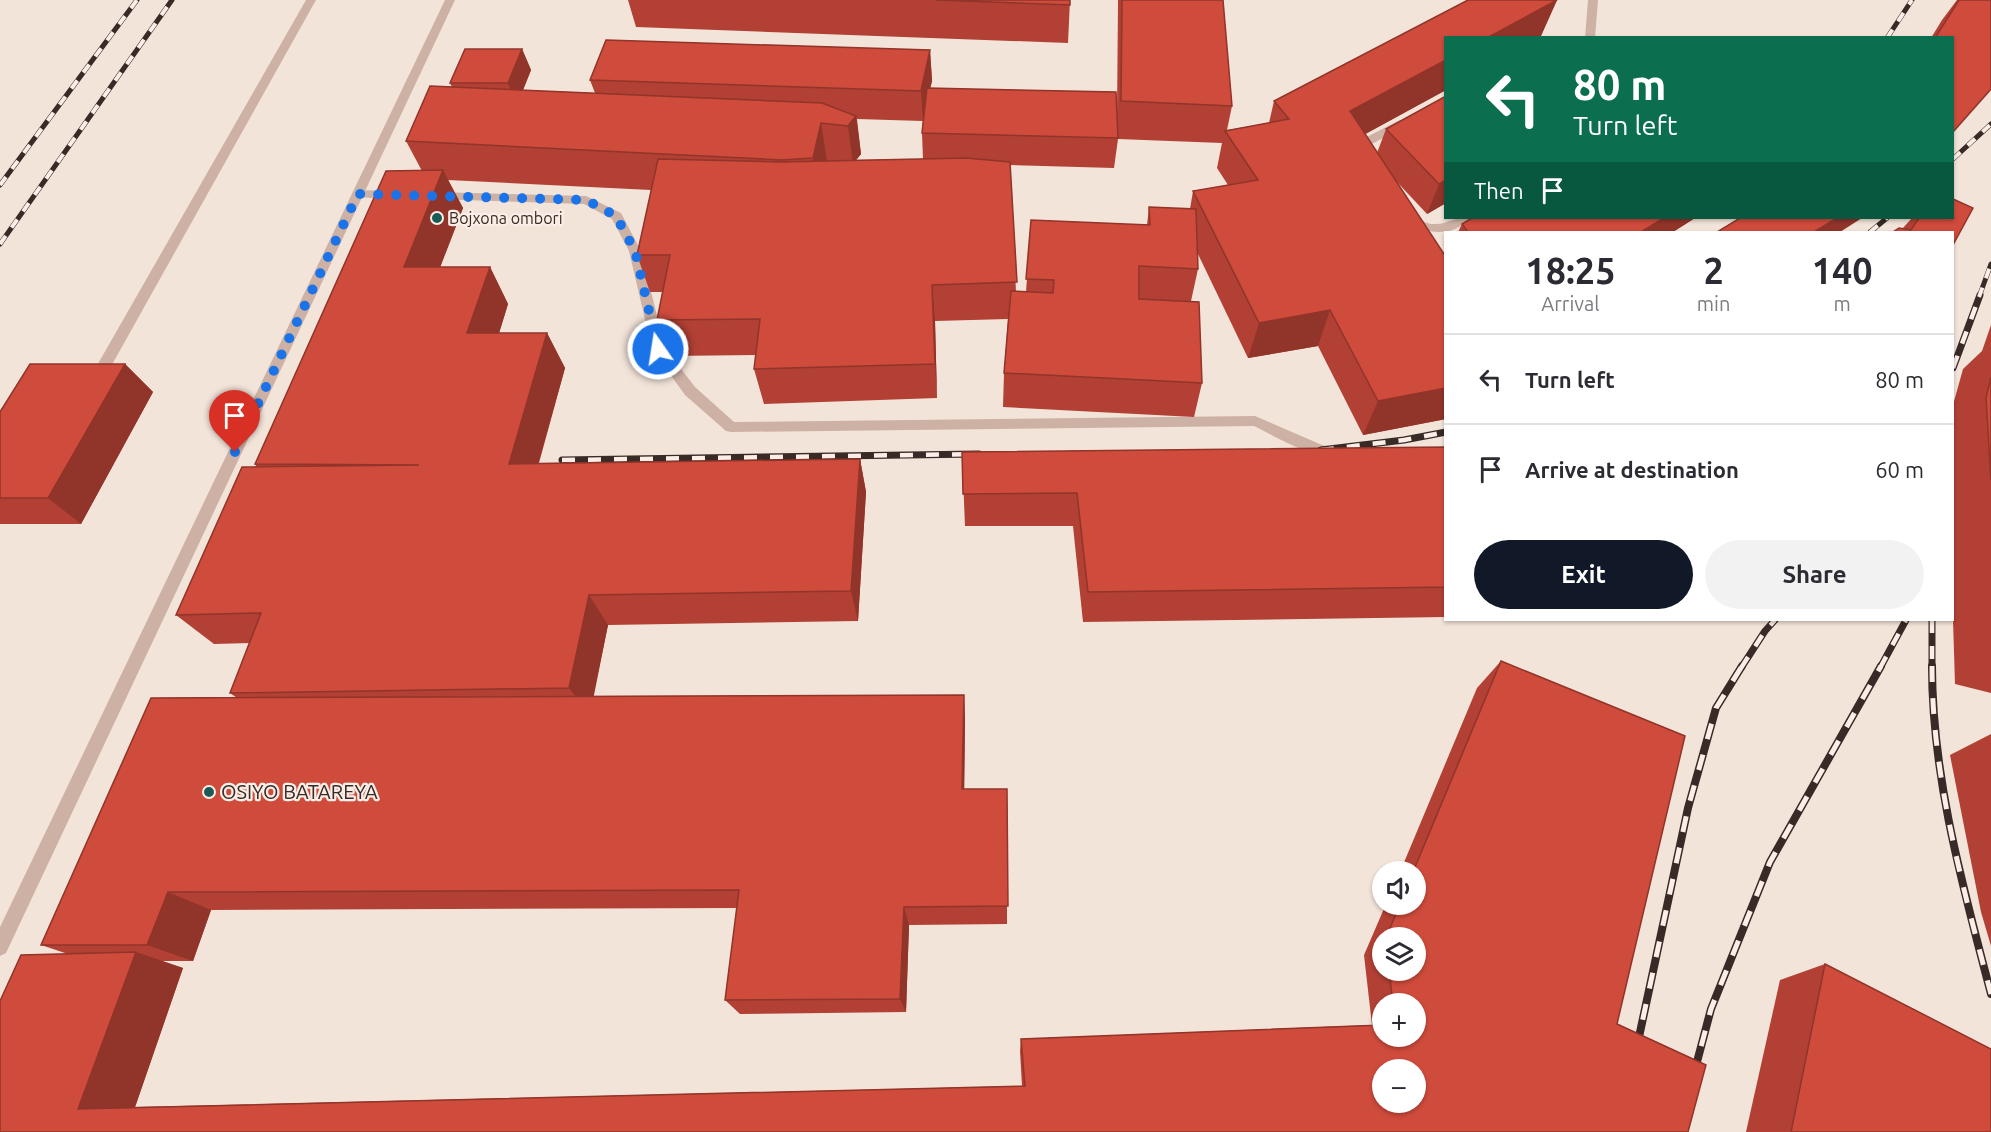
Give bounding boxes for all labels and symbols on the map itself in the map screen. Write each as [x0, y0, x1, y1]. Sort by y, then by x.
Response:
place label: Bojxona ombori [449, 209, 563, 227]
marker: Bojxona ombori [430, 211, 444, 225]
position arrow [626, 317, 690, 381]
pin [209, 390, 260, 452]
place label: OSIYO BATAREYA [221, 780, 378, 803]
marker: OSIYO BATAREYA [202, 785, 216, 799]

